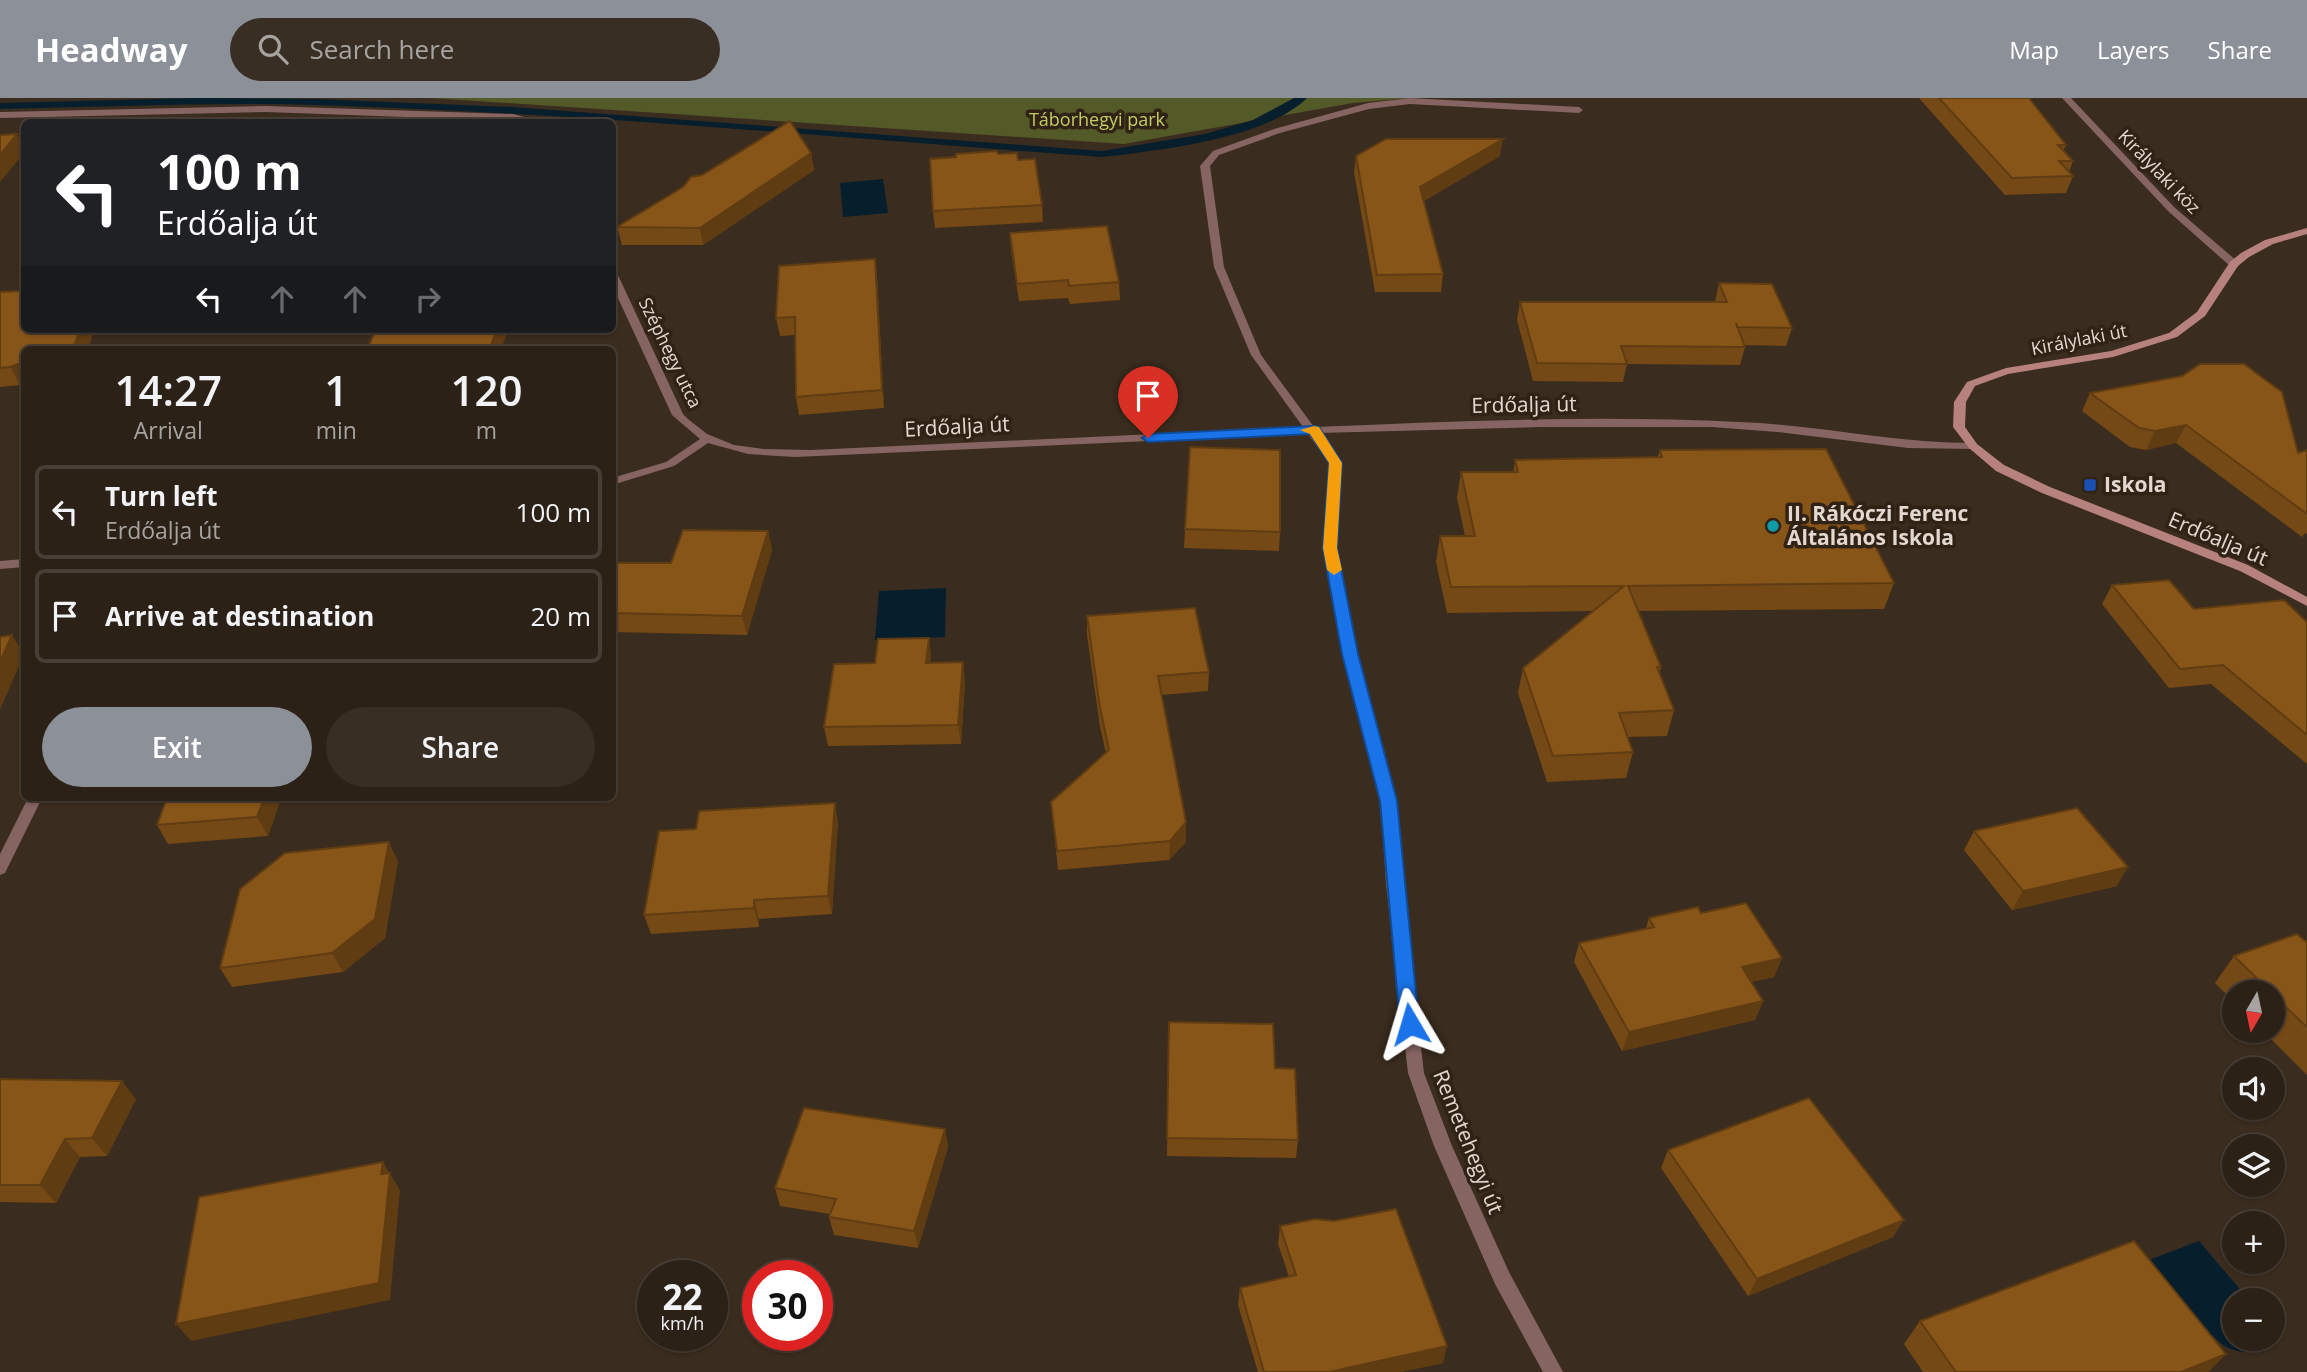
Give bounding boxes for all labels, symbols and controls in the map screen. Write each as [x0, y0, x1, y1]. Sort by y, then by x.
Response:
search box [230, 18, 720, 81]
text: Headway [35, 27, 188, 72]
icon: search [254, 30, 292, 68]
text: Search here [310, 31, 454, 67]
text: Map [2009, 33, 2059, 66]
text: Layers [2097, 33, 2170, 66]
text: Share [2208, 33, 2272, 66]
park label: Táborhegyi park [1029, 107, 1166, 131]
street label: Királylaki köz [2113, 124, 2206, 219]
text: 100 m [157, 138, 302, 204]
icon: left [42, 147, 133, 238]
text: Erdőalja út [157, 201, 318, 244]
icon: left [190, 280, 228, 318]
icon: ahead [263, 280, 301, 318]
icon: ahead [336, 280, 374, 318]
icon: right [409, 280, 447, 318]
street label: Széphegy utca [634, 293, 708, 412]
street label: Királylaki út [2029, 318, 2129, 360]
text: 14:27 [115, 361, 222, 418]
text: 1 [324, 361, 348, 418]
text: 120 [450, 361, 522, 418]
pin [1118, 366, 1178, 438]
icon: arrive [1129, 377, 1167, 415]
street label: Erdőalja út [1471, 389, 1577, 419]
street label: Erdőalja út [904, 409, 1010, 443]
text: Arrival [134, 414, 203, 446]
text: min [316, 414, 357, 446]
text: m [476, 414, 497, 446]
place label: Iskola [2104, 470, 2167, 498]
marker: Iskola [2082, 477, 2098, 493]
text: Turn left [105, 478, 217, 514]
icon: left [46, 493, 84, 531]
text: 100 m [516, 494, 591, 530]
place label: II. Rákóczi Ferenc Általános Iskola [1787, 499, 1969, 551]
street label: Erdőalja út [2164, 505, 2272, 572]
text: Erdőalja út [105, 514, 221, 546]
marker: II. Rákóczi Ferenc Általános Iskola [1765, 518, 1781, 534]
icon: arrive [46, 597, 84, 635]
text: Arrive at destination [105, 598, 374, 634]
text: 20 m [530, 598, 591, 634]
button: Exit [42, 707, 312, 787]
button: Share [326, 707, 595, 787]
north arrow [2222, 980, 2286, 1043]
map controls [2222, 980, 2285, 1351]
position arrow [1373, 987, 1447, 1061]
button: sound [2222, 1057, 2285, 1120]
street label: Remetehegyi út [1427, 1065, 1511, 1218]
button: layers [2222, 1134, 2285, 1197]
button: + [2222, 1211, 2285, 1274]
speed limit sign: 30 [742, 1260, 833, 1351]
text: 22 [662, 1273, 703, 1320]
button: − [2222, 1288, 2285, 1351]
text: km/h [661, 1311, 704, 1335]

